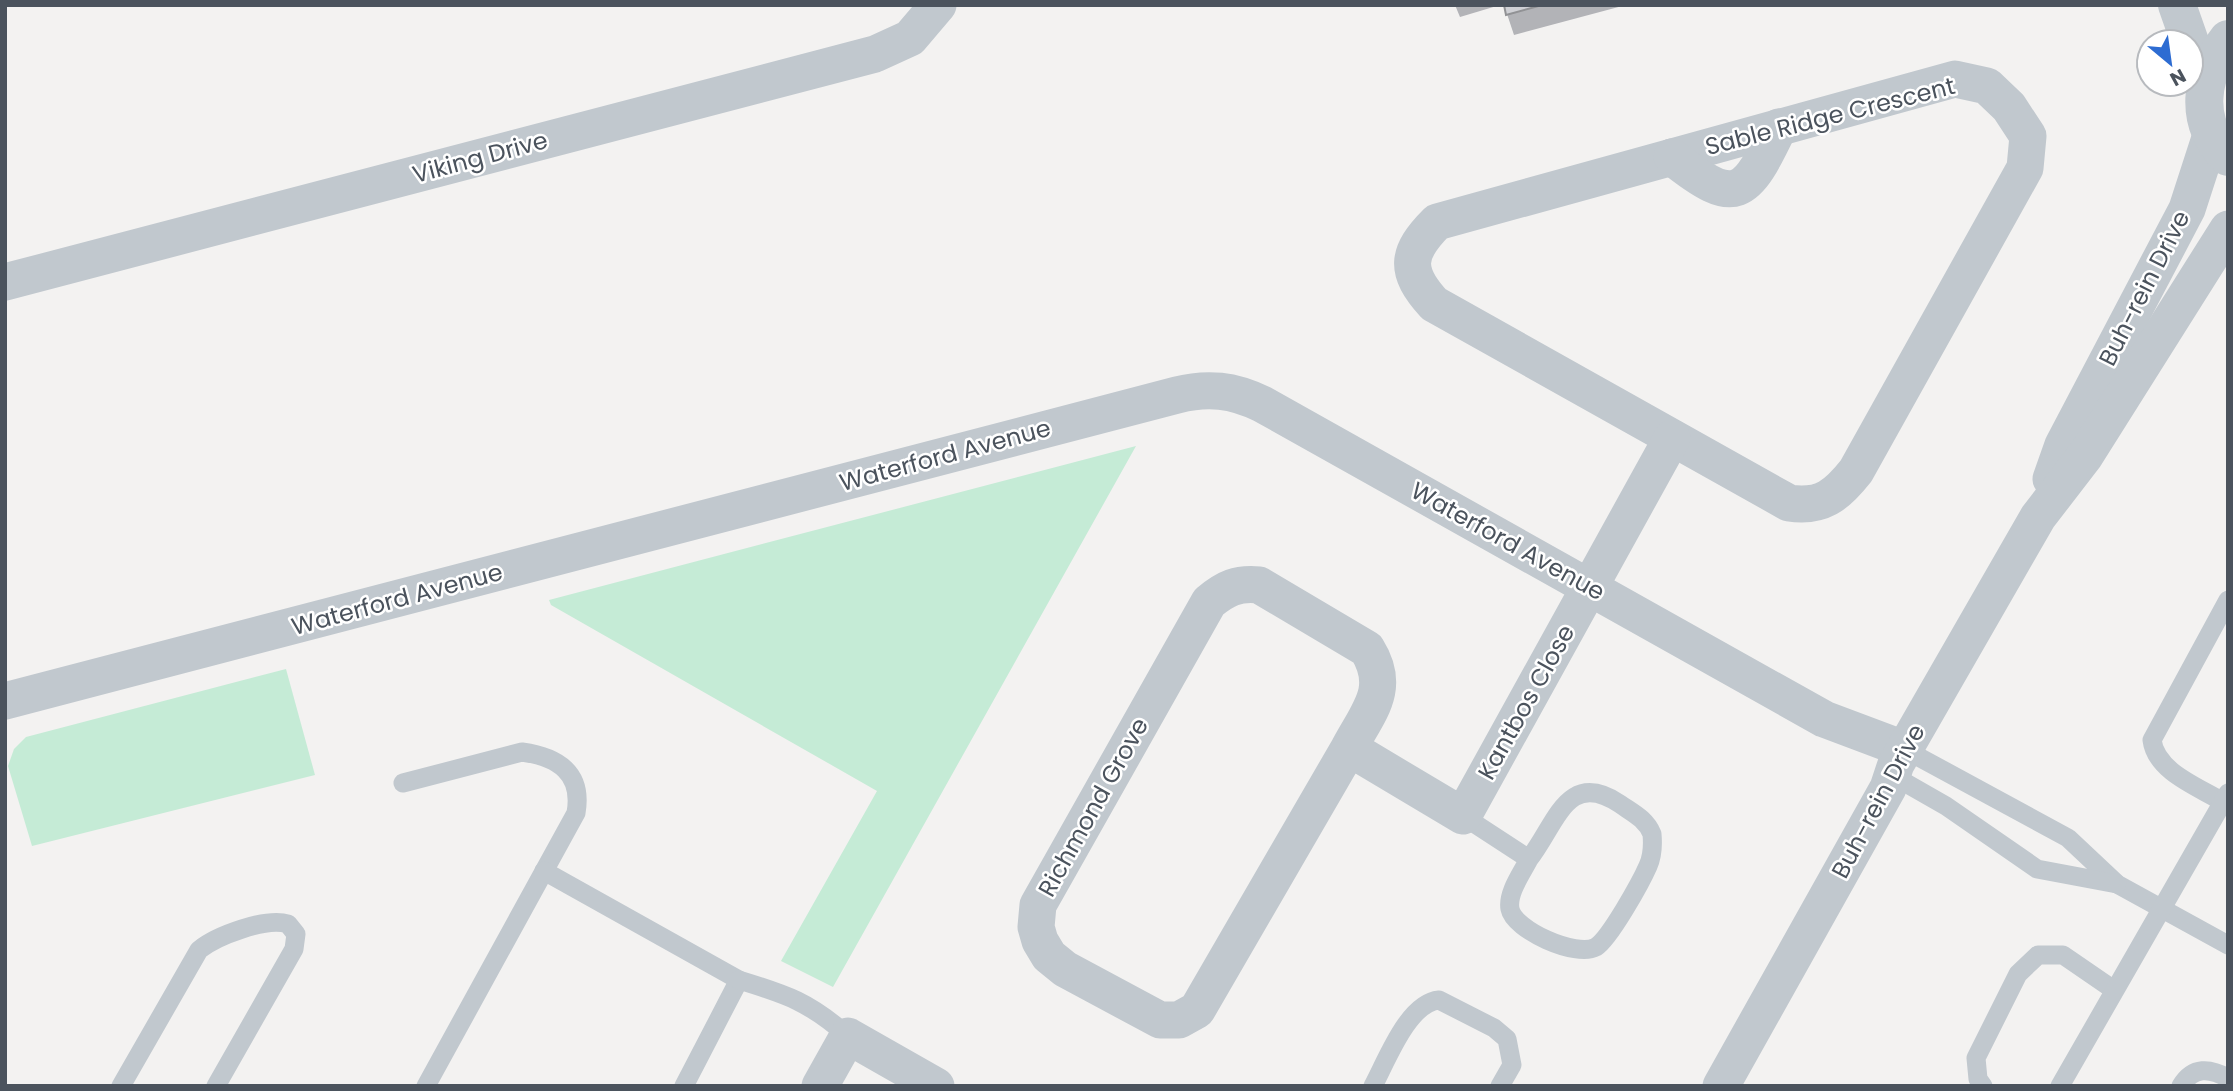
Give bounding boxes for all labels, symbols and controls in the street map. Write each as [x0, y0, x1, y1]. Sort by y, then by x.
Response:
north arrow [2135, 28, 2205, 98]
text: N [2165, 62, 2191, 93]
street label: Sable Ridge Crescent [1702, 69, 1958, 163]
street label: Viking Drive [409, 123, 551, 191]
street label: Buh-rein Drive [2091, 205, 2197, 371]
street label: Waterford Avenue [836, 411, 1054, 499]
street label: Waterford Avenue [1405, 474, 1611, 608]
street label: Waterford Avenue [288, 555, 506, 643]
street label: Kantbos Close [1470, 619, 1582, 785]
street label: Richmond Grove [1030, 712, 1156, 902]
street label: Buh-rein Drive [1823, 718, 1933, 884]

